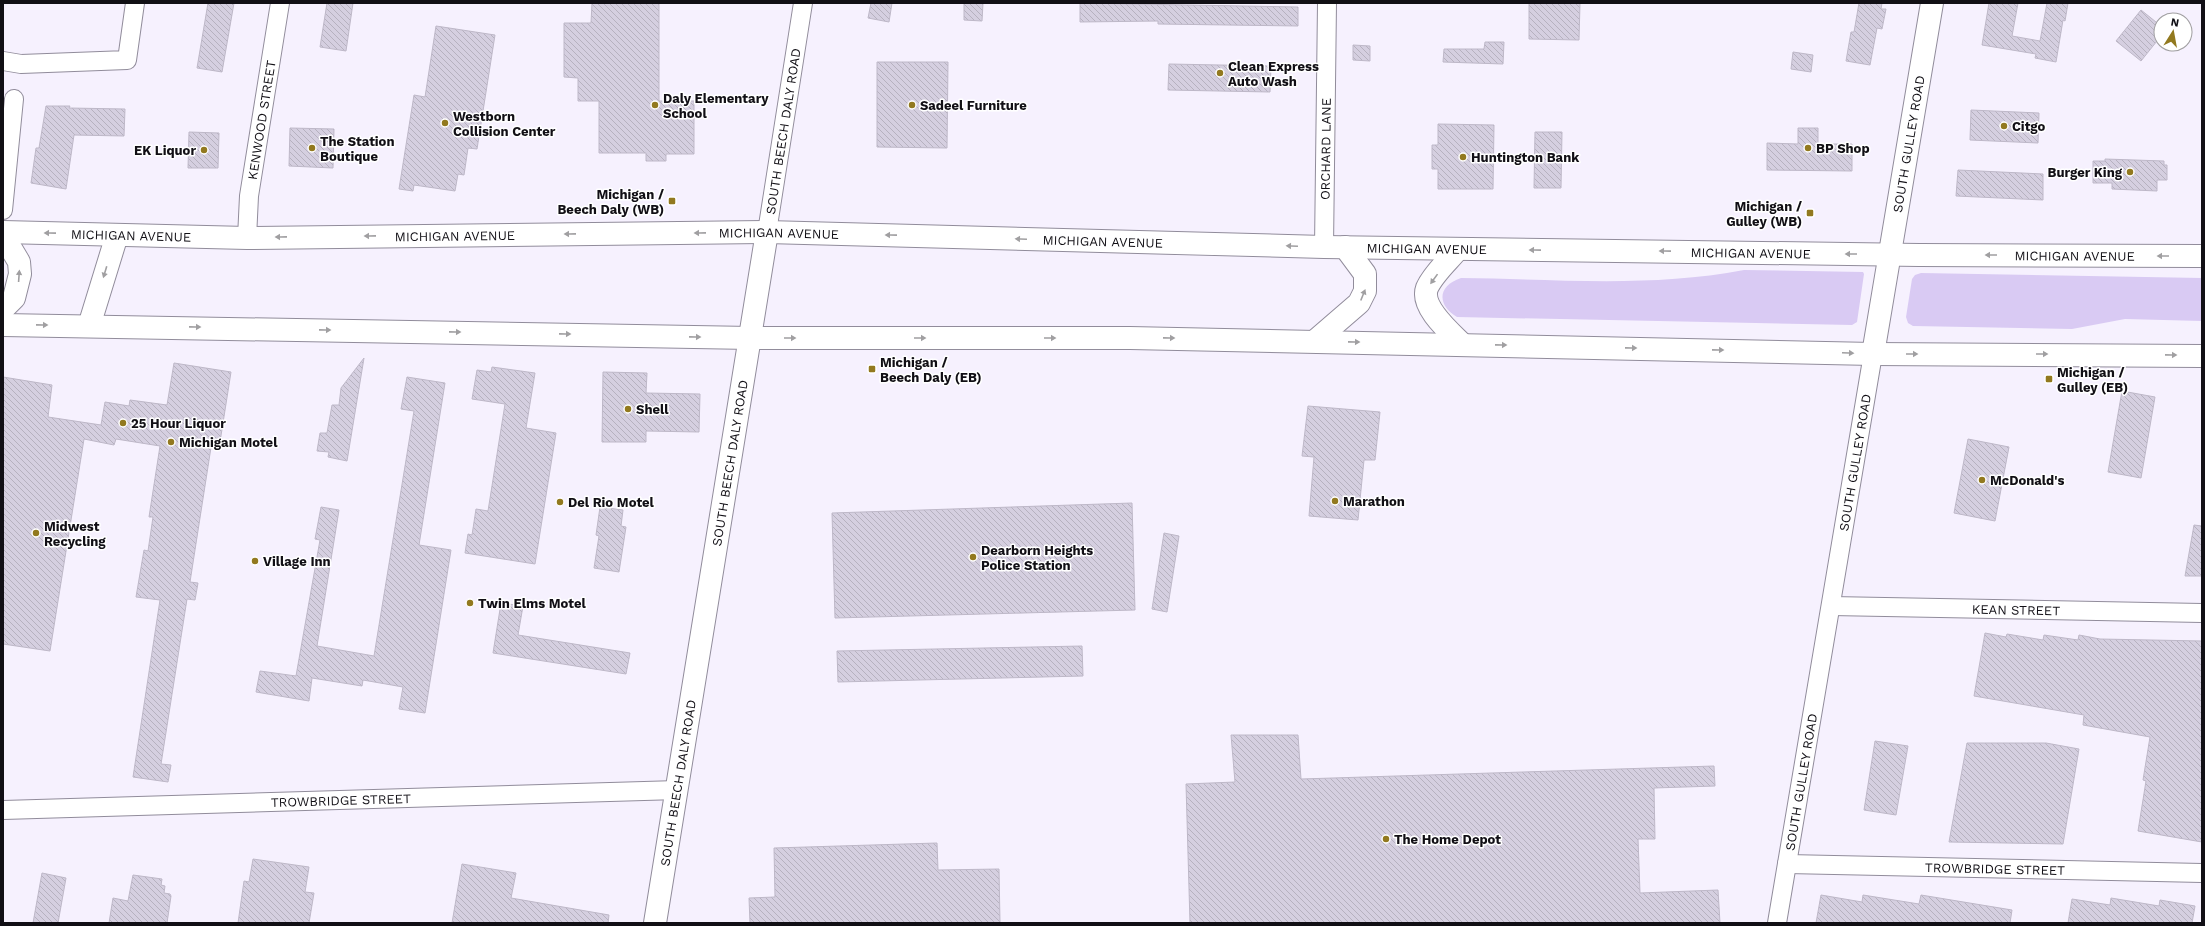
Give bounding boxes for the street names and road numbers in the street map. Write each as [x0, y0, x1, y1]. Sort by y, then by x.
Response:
street label: SOUTH BEECH DALY ROAD [762, 47, 803, 216]
street label: KENWOOD STREET [244, 59, 278, 181]
street label: SOUTH GULLEY ROAD [1889, 74, 1927, 214]
street label: ORCHARD LANE [1317, 98, 1333, 200]
street label: MICHIGAN AVENUE [719, 224, 839, 241]
street label: MICHIGAN AVENUE [71, 226, 191, 244]
street label: MICHIGAN AVENUE [395, 227, 515, 244]
street label: MICHIGAN AVENUE [1042, 232, 1163, 250]
street label: MICHIGAN AVENUE [1366, 240, 1487, 257]
street label: MICHIGAN AVENUE [1690, 244, 1811, 261]
street label: MICHIGAN AVENUE [2014, 248, 2135, 263]
street label: SOUTH BEECH DALY ROAD [709, 379, 750, 547]
street label: SOUTH GULLEY ROAD [1836, 393, 1874, 532]
street label: KEAN STREET [1972, 601, 2060, 618]
street label: SOUTH BEECH DALY ROAD [657, 699, 699, 867]
street label: SOUTH GULLEY ROAD [1782, 712, 1820, 852]
street label: TROWBRIDGE STREET [271, 790, 411, 810]
street label: TROWBRIDGE STREET [1925, 859, 2065, 878]

